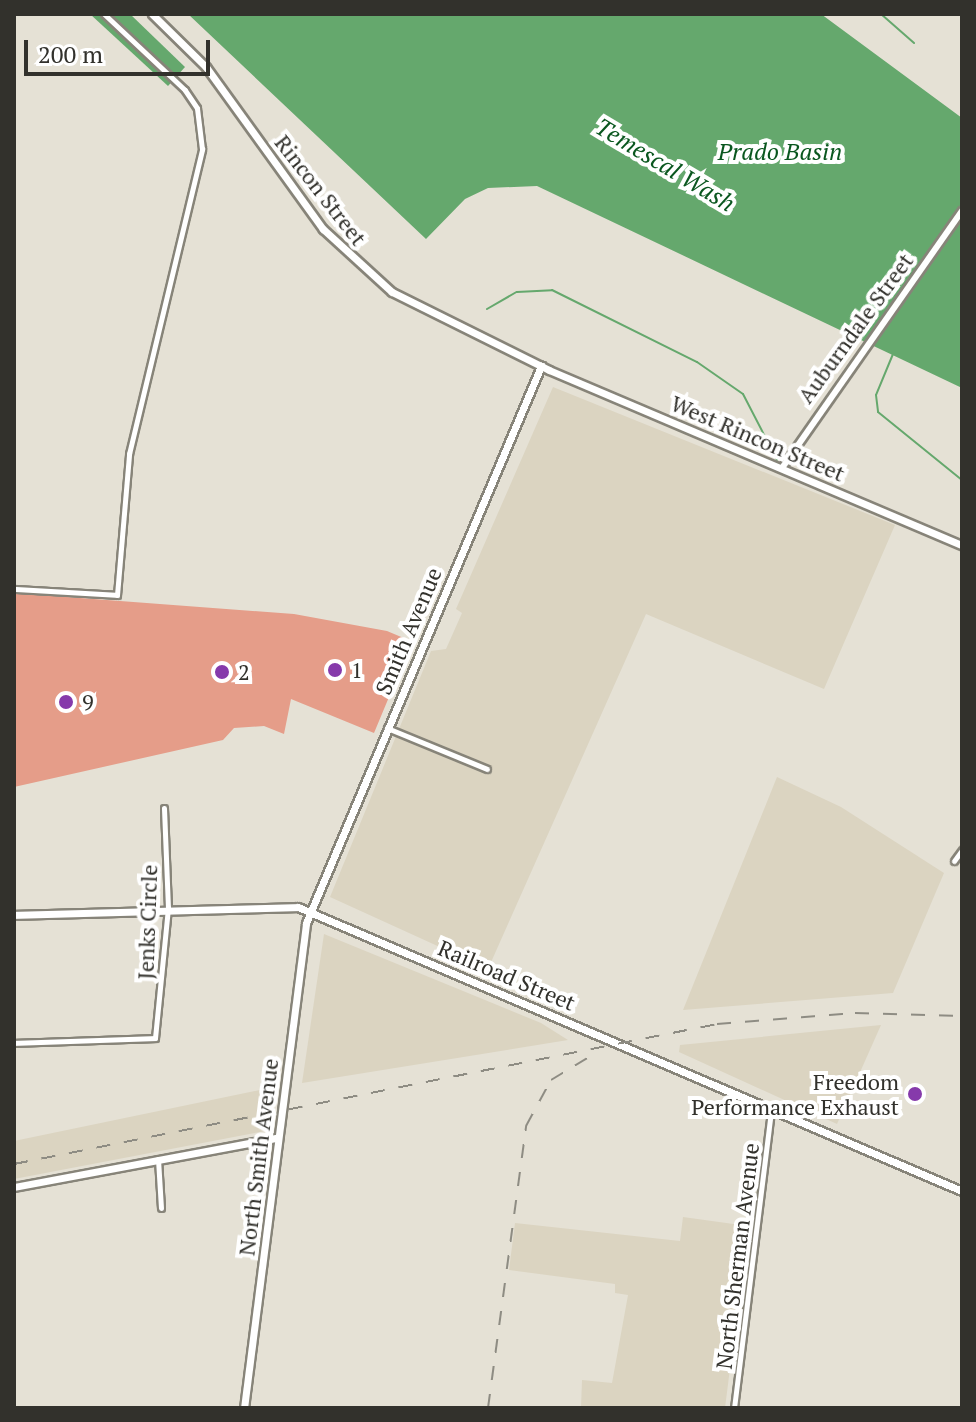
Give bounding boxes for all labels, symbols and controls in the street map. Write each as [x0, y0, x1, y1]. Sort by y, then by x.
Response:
scale bar [28, 24, 214, 74]
text: 200 m [38, 38, 103, 70]
water label: Temescal Wash [590, 112, 740, 218]
street label: Rincon Street [270, 130, 372, 250]
water label: Prado Basin [718, 138, 842, 166]
street label: Auburndale Street [792, 248, 918, 408]
street label: West Rincon Street [667, 390, 849, 486]
street label: Smith Avenue [369, 563, 447, 699]
place label: 1 [351, 657, 363, 683]
place label: 2 [238, 659, 250, 685]
marker: 1 [326, 661, 344, 679]
marker: 2 [213, 663, 231, 681]
place label: 9 [82, 689, 94, 715]
marker: 9 [57, 693, 75, 711]
street label: Jenks Circle [132, 864, 162, 980]
street label: Railroad Street [434, 934, 580, 1016]
street label: North Smith Avenue [233, 1057, 283, 1257]
place label: Freedom Performance Exhaust [691, 1068, 899, 1120]
marker: Freedom Performance Exhaust [906, 1085, 924, 1103]
street label: North Sherman Avenue [710, 1141, 764, 1371]

